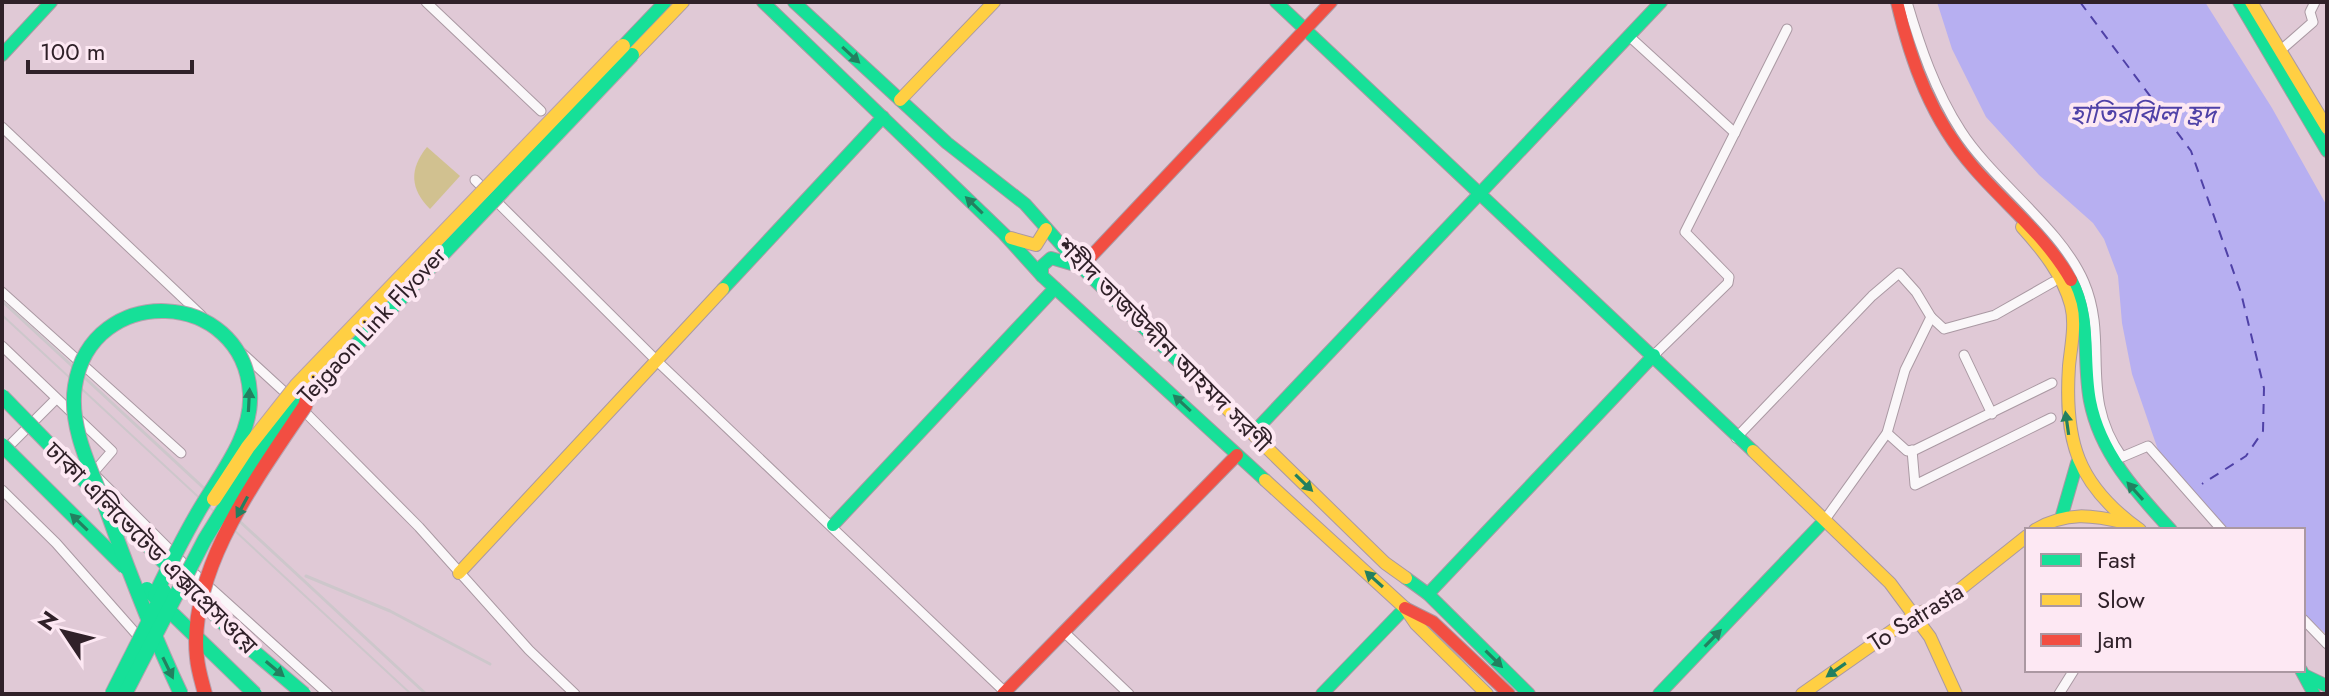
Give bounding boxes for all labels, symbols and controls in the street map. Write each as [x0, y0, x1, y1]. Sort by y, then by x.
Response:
scale bar [28, 24, 192, 74]
text: 100 m [40, 34, 106, 69]
one-way arrow [842, 45, 861, 63]
water label: হাতিরঝিল হ্রদ [2070, 95, 2221, 133]
one-way arrow [965, 196, 984, 215]
street label: শহীদ তাজউদ্দীন আহমদ সরণী [1048, 229, 1280, 460]
street label: Tejgaon Link Flyover [289, 238, 454, 411]
one-way arrow [243, 387, 256, 412]
one-way arrow [1173, 394, 1192, 412]
one-way arrow [2060, 410, 2073, 435]
street label: ঢাকা এলিভেটেড এক্সপ্রেসওয়ে [37, 433, 266, 662]
one-way arrow [1294, 473, 1313, 492]
one-way arrow [2127, 481, 2145, 500]
one-way arrow [235, 496, 249, 519]
one-way arrow [70, 513, 89, 532]
legend [2025, 528, 2305, 672]
text: Fast [2097, 542, 2135, 577]
one-way arrow [1364, 571, 1383, 589]
street label: To Satrasta [1861, 574, 1970, 660]
text: Slow [2097, 582, 2145, 617]
north arrow [24, 592, 104, 672]
text: N [30, 604, 66, 637]
text: Jam [2094, 622, 2133, 657]
one-way arrow [1703, 629, 1722, 648]
one-way arrow [1484, 650, 1503, 668]
one-way arrow [161, 656, 175, 679]
one-way arrow [265, 660, 285, 677]
one-way arrow [1825, 662, 1846, 677]

